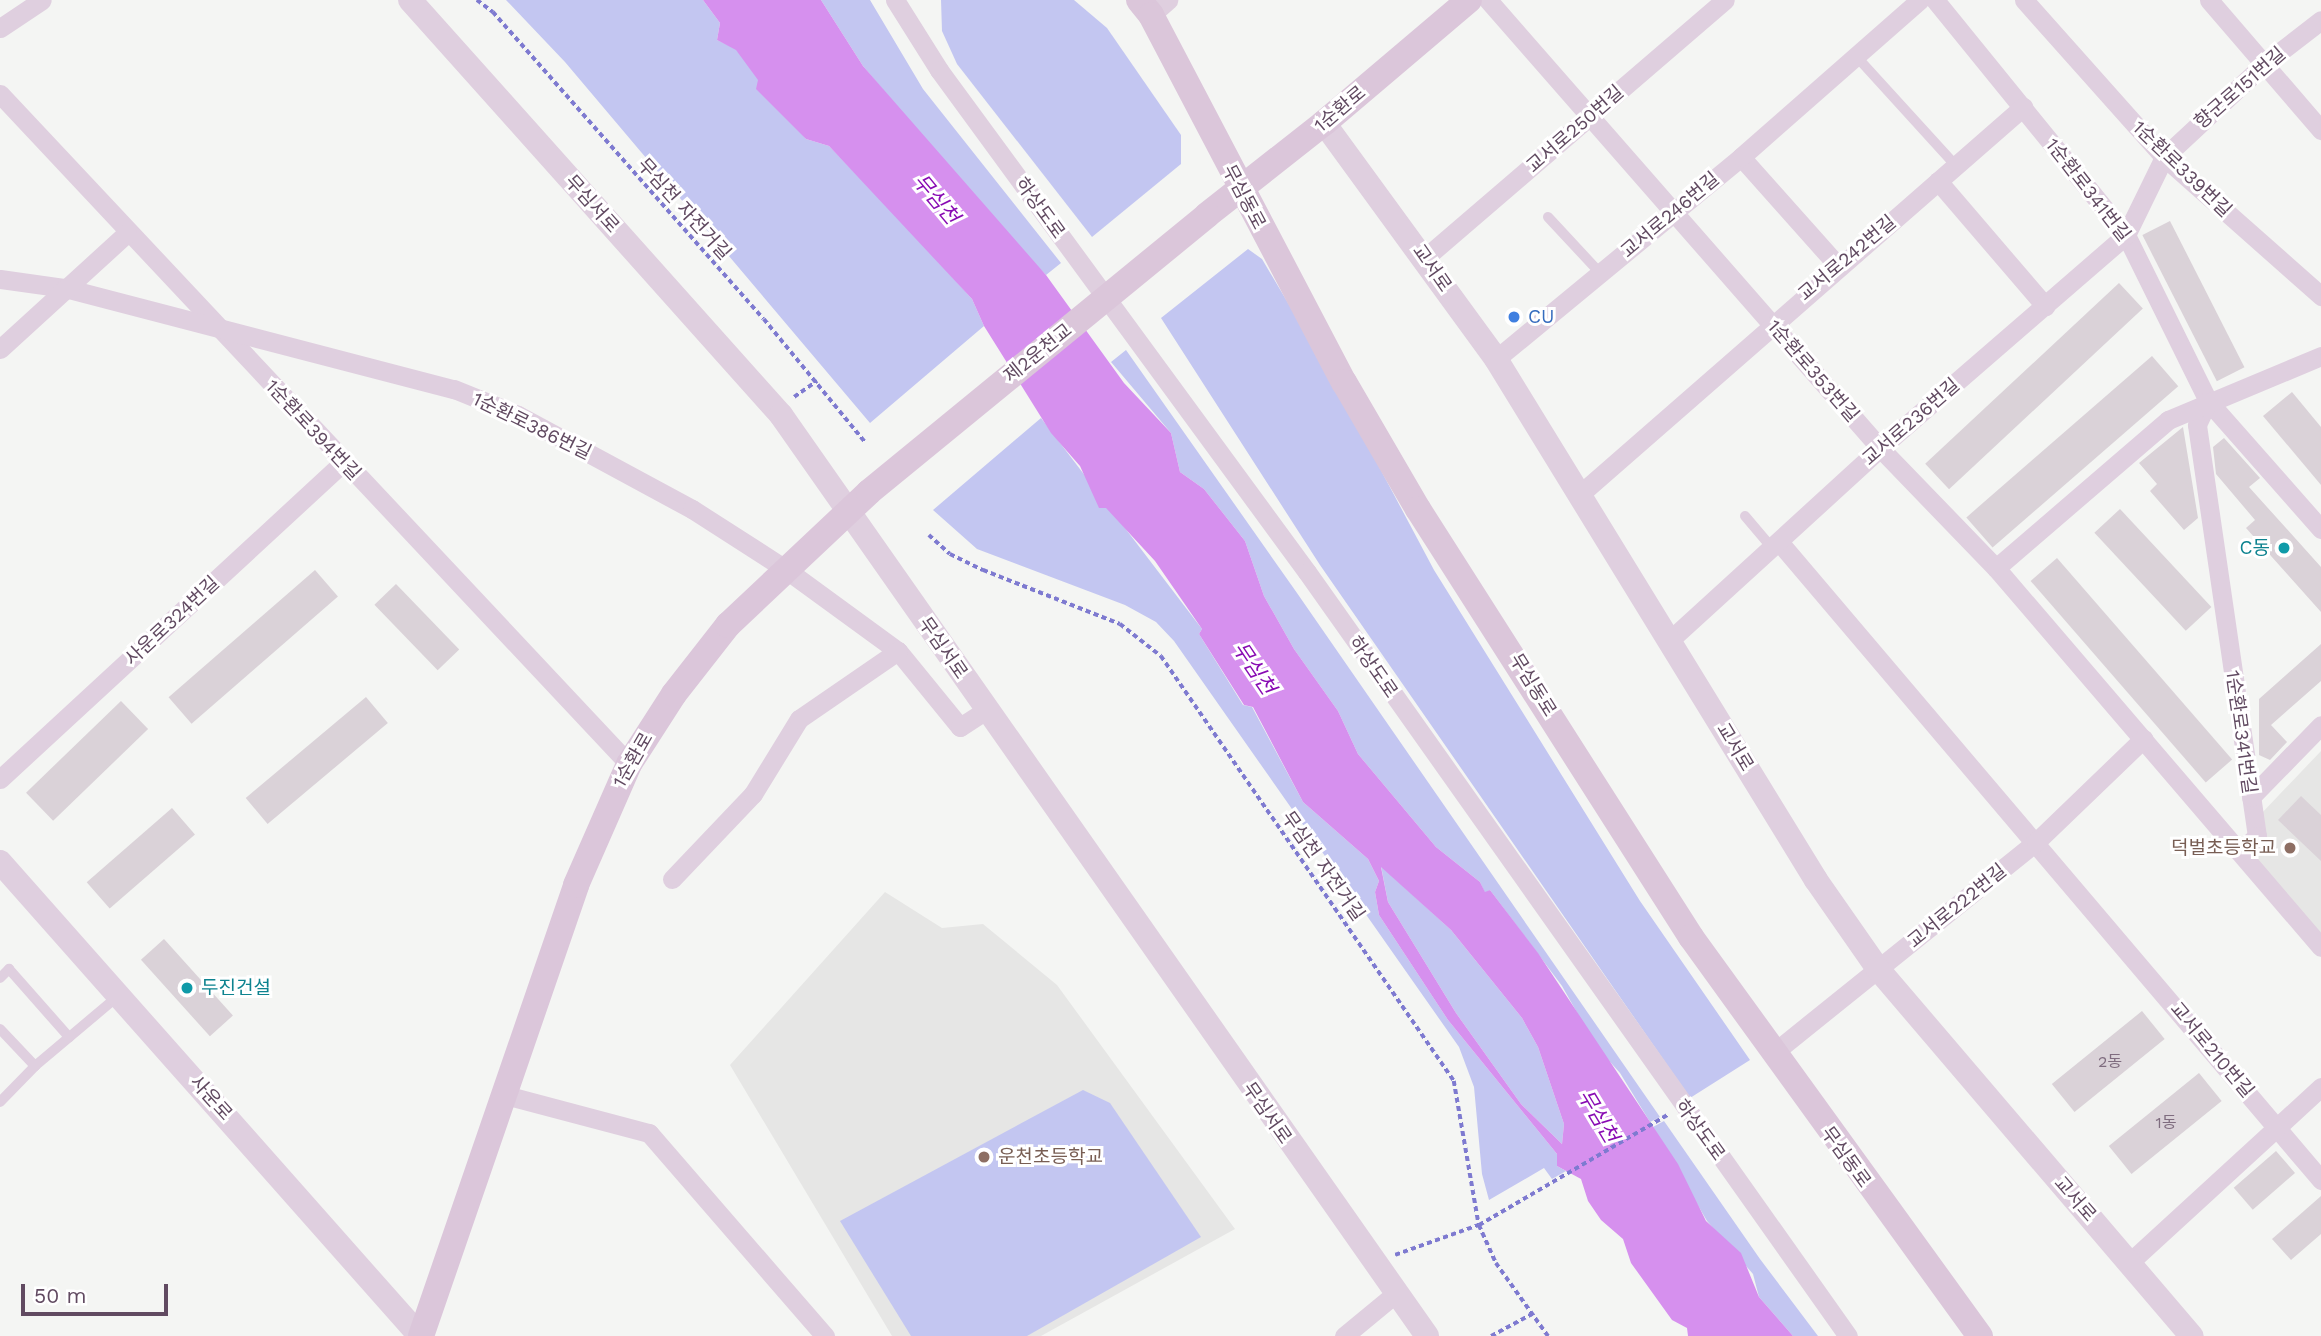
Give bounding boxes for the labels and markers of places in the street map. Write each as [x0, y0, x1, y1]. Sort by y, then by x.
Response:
place label: CU [1528, 306, 1554, 328]
marker: CU [1506, 309, 1522, 325]
place label: C동 [2239, 537, 2270, 559]
marker: C동 [2276, 540, 2292, 556]
place label: 덕벌초등학교 [2171, 837, 2276, 859]
marker: 덕벌초등학교 [2282, 840, 2298, 856]
place label: 두진건설 [201, 977, 271, 999]
marker: 두진건설 [179, 980, 195, 996]
place label: 운천초등학교 [998, 1146, 1103, 1168]
marker: 운천초등학교 [976, 1149, 992, 1165]

